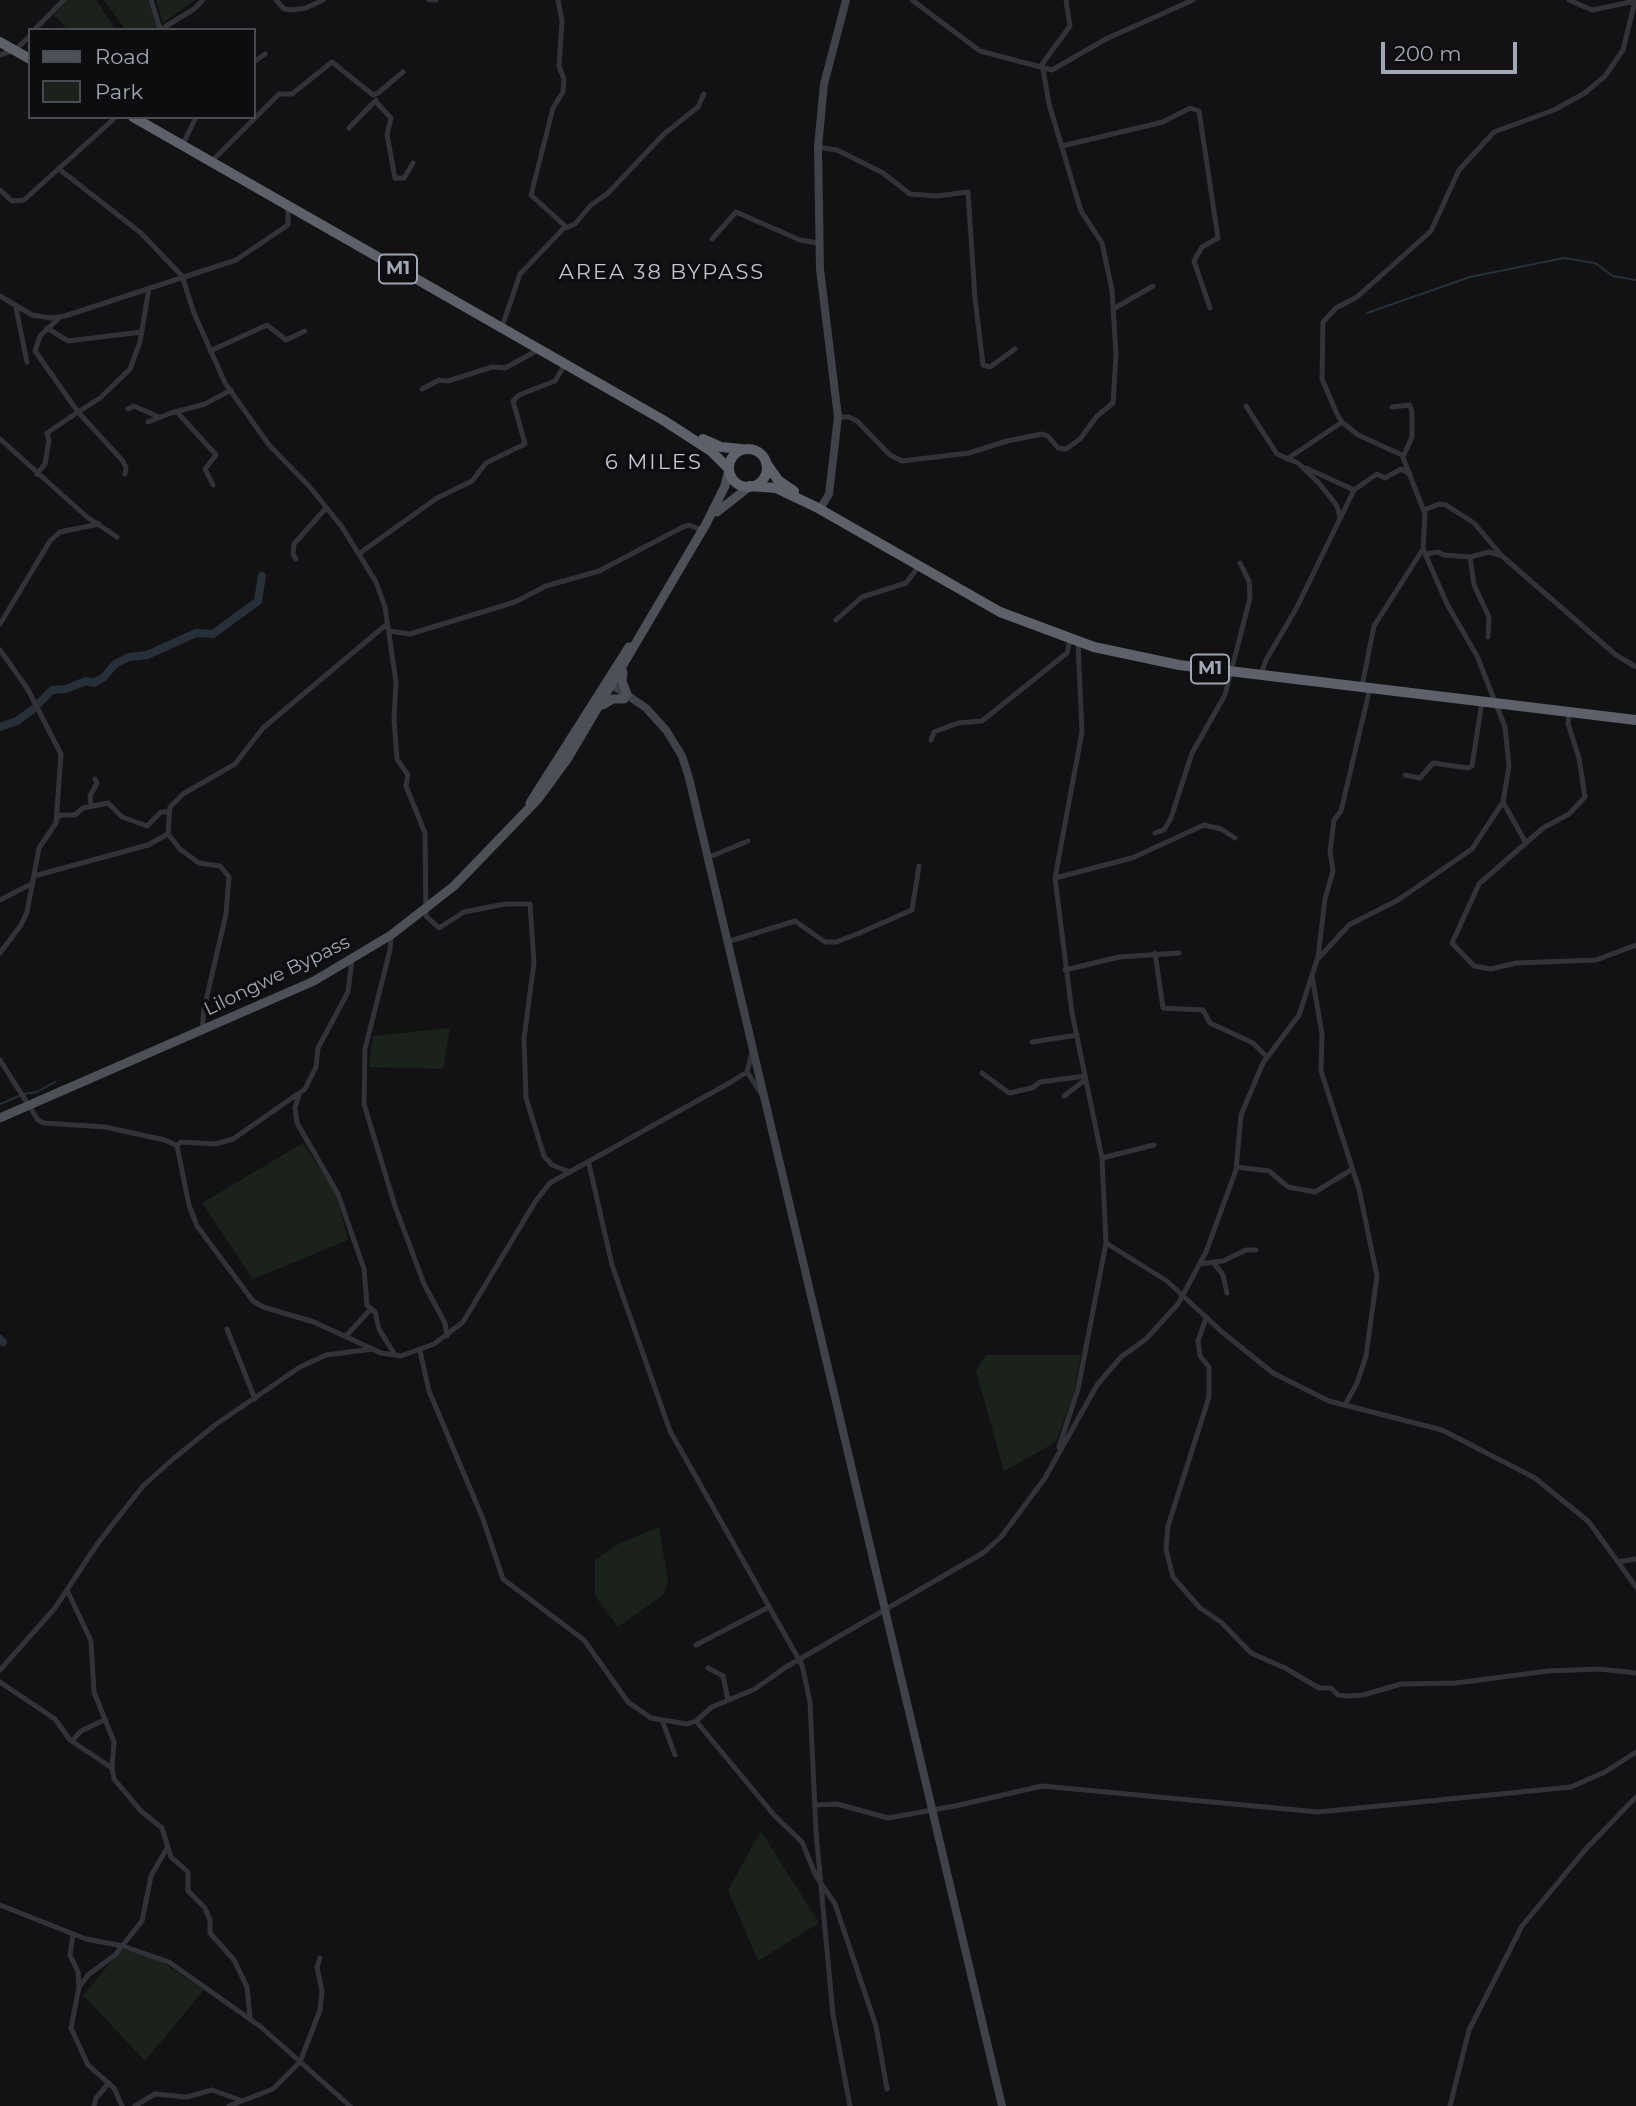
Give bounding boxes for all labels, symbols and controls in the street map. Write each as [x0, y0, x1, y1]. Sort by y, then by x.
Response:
legend [28, 28, 256, 119]
scale bar [1384, 28, 1520, 72]
text: 200 m [1394, 41, 1461, 66]
text: Road [95, 44, 150, 69]
text: Park [95, 79, 143, 104]
road number: M1 [379, 255, 417, 284]
district label: AREA 38 BYPASS [560, 260, 764, 286]
district label: 6 MILES [606, 450, 702, 476]
road number: M1 [1191, 654, 1229, 684]
street label: Lilongwe Bypass [200, 931, 354, 1021]

